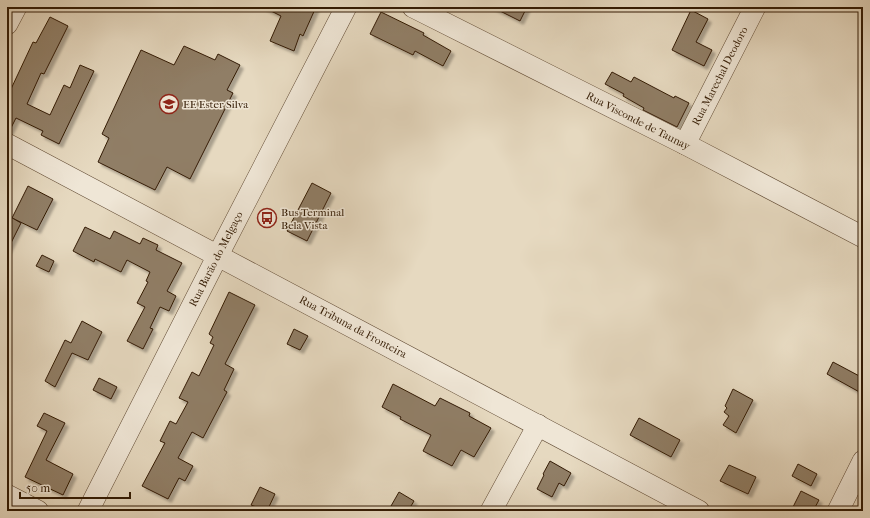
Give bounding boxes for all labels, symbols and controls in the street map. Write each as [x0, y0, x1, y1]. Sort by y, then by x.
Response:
street label: Rua Marechal Deodoro [689, 24, 751, 128]
street label: Rua Visconde de Taunay [584, 89, 693, 153]
school or university icon: EE Ester Silva [158, 93, 180, 115]
place label: EE Ester Silva [183, 98, 249, 111]
place label: Bus Terminal Bela Vista [281, 206, 344, 232]
bus stop icon: Bus Terminal Bela Vista [256, 207, 278, 229]
street label: Rua Barão do Melgaço [186, 209, 246, 309]
street label: Rua Tribuna da Fronteira [297, 293, 410, 361]
scale bar [20, 474, 130, 500]
text: 50 m [26, 481, 50, 495]

